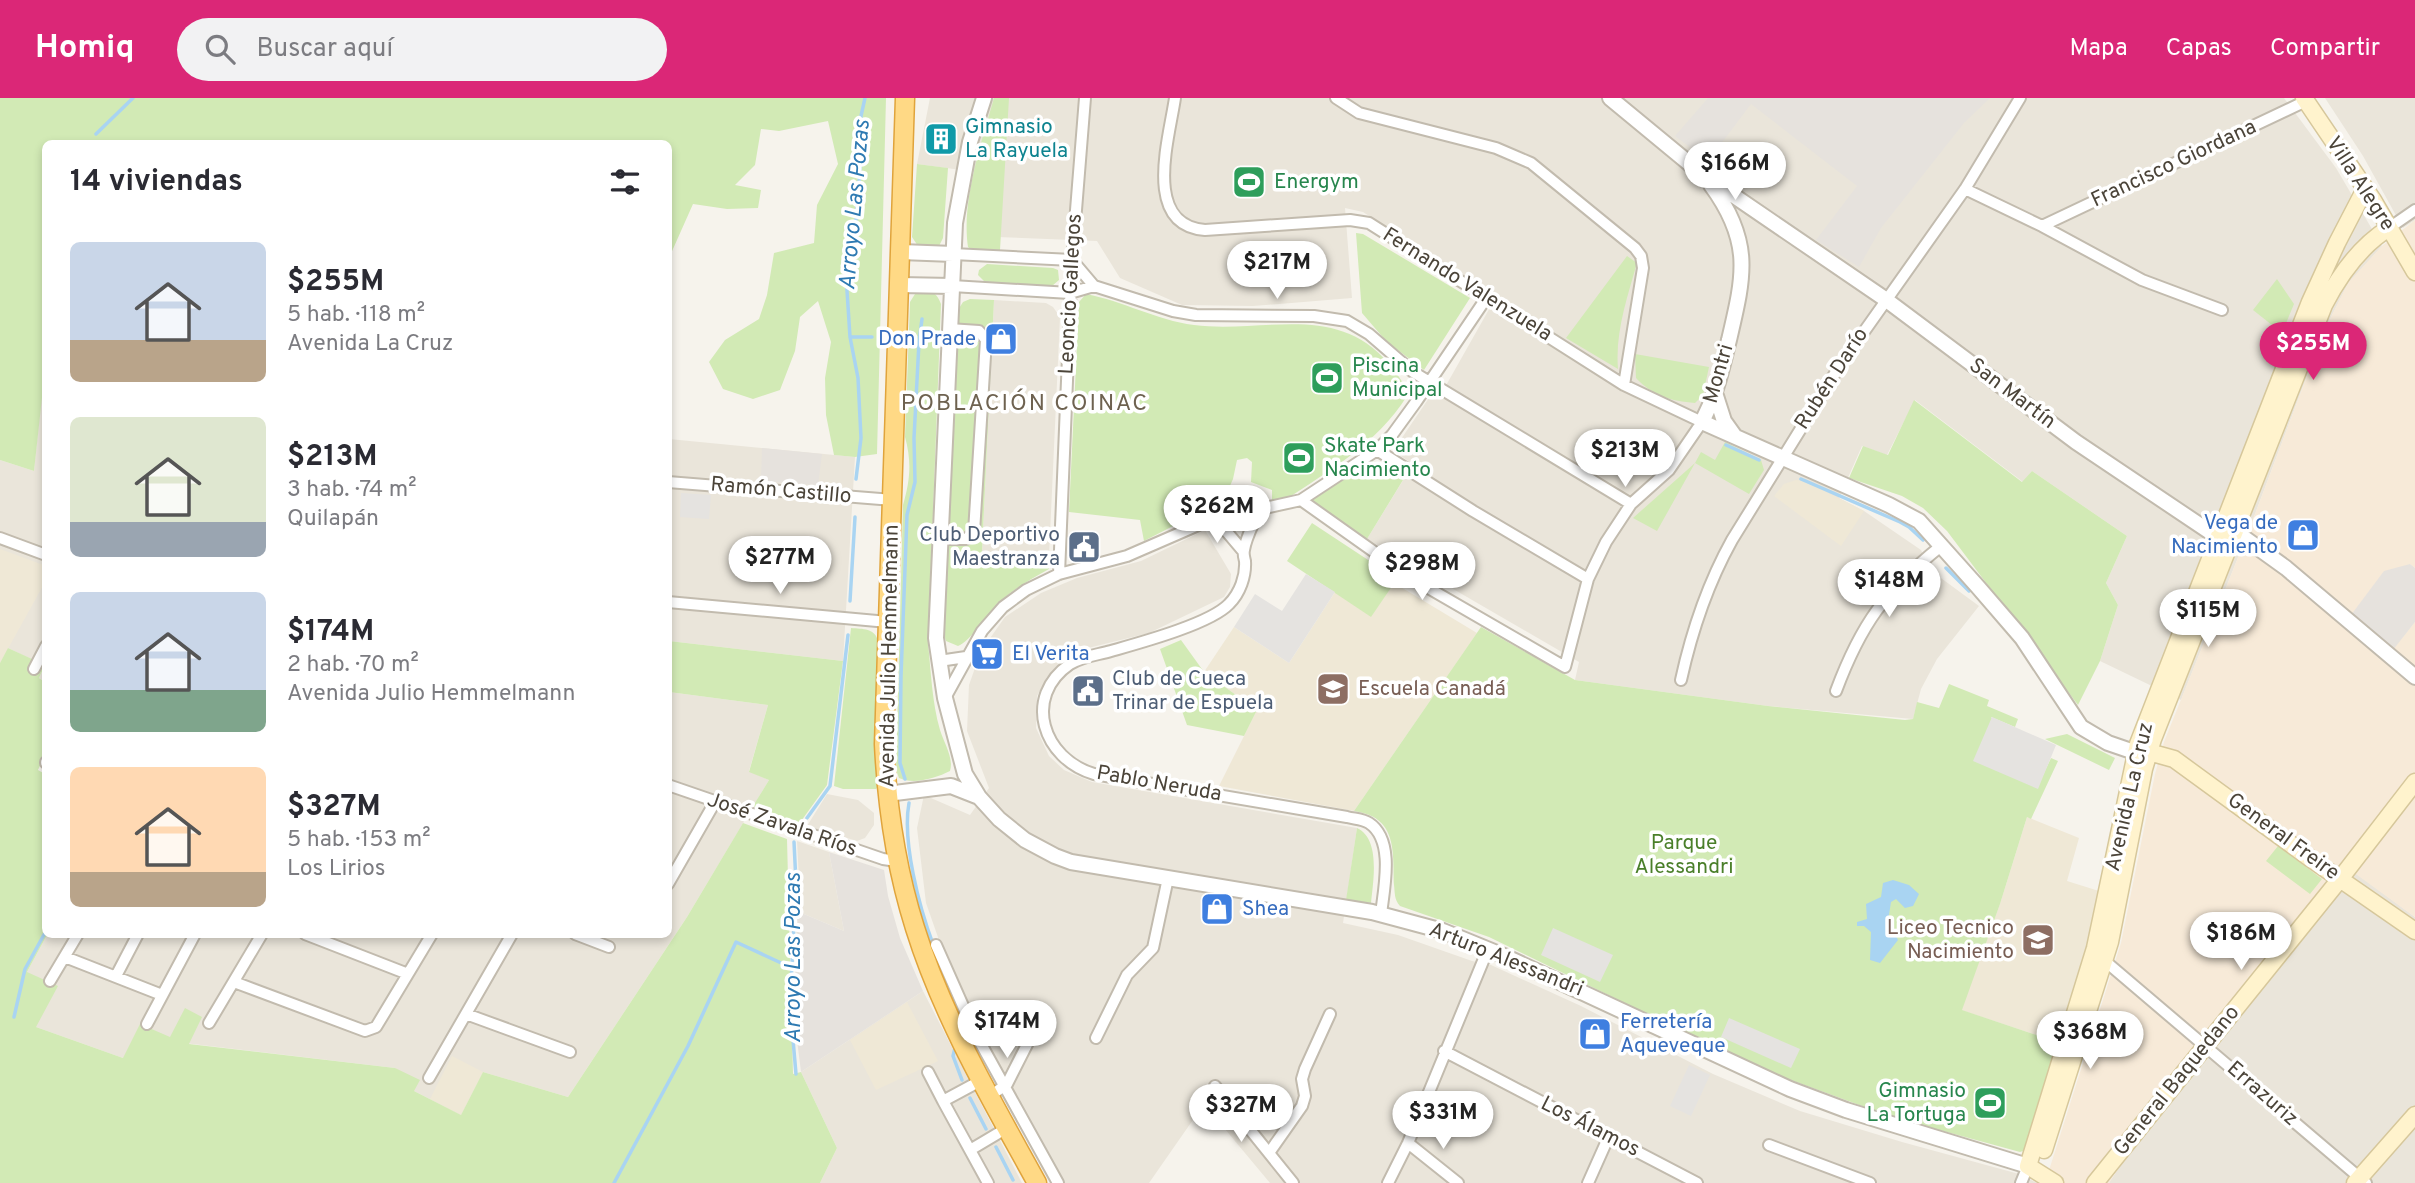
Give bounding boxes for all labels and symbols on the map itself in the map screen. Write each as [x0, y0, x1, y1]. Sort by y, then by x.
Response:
place label: Gimnasio La Rayuela [965, 114, 1068, 165]
street label: Francisco Giordana [2087, 114, 2261, 214]
water label: Arroyo Las Pozas [834, 118, 878, 291]
building icon: Gimnasio La Rayuela [922, 120, 960, 158]
street label: Villa Alegre [2319, 132, 2401, 236]
pin: $166M [1686, 142, 1784, 202]
sports icon: Energym [1230, 163, 1268, 201]
place label: Energym [1274, 169, 1359, 196]
street label: Leoncio Gallegos [1053, 213, 1089, 375]
street label: Fernando Valenzuela [1377, 222, 1557, 348]
pin: $217M [1228, 242, 1326, 301]
shop icon: Don Prade [982, 320, 1020, 358]
pin: $255M [2264, 322, 2362, 382]
street label: Rubén Darío [1789, 323, 1875, 435]
place label: Don Prade [878, 326, 976, 353]
street label: Montri [1698, 341, 1740, 407]
place label: Piscina Municipal [1352, 353, 1443, 404]
street label: San Martín [1963, 353, 2061, 435]
sports icon: Piscina Municipal [1308, 359, 1346, 397]
district label: POBLACIÓN COINAC [901, 388, 1149, 419]
pin: $213M [1576, 430, 1674, 489]
place label: Skate Park Nacimiento [1324, 433, 1431, 484]
sports icon: Skate Park Nacimiento [1280, 439, 1318, 477]
street label: Ramón Castillo [709, 471, 853, 511]
pin: $262M [1168, 486, 1266, 545]
place label: Vega de Nacimiento [2171, 510, 2278, 561]
shop icon: Vega de Nacimiento [2284, 516, 2322, 554]
place label: Club Deportivo Maestranza [919, 522, 1060, 573]
street label: Avenida Julio Hemmelmann [874, 524, 906, 788]
public building icon: Club Deportivo Maestranza [1065, 528, 1103, 566]
pin: $277M [731, 536, 829, 596]
pin: $298M [1373, 542, 1471, 602]
pin: $148M [1840, 560, 1938, 619]
pin: $115M [2159, 589, 2257, 649]
supermarket icon: El Verita [968, 635, 1006, 673]
place label: El Verita [1012, 641, 1090, 668]
place label: Club de Cueca Trinar de Espuela [1112, 666, 1274, 717]
school or university icon: Escuela Canadá [1314, 670, 1352, 708]
public building icon: Club de Cueca Trinar de Espuela [1069, 672, 1107, 710]
place label: Escuela Canadá [1358, 676, 1506, 703]
street label: Avenida La Cruz [2100, 720, 2160, 874]
street label: Pablo Neruda [1094, 760, 1224, 808]
street label: José Zavala Ríos [703, 787, 861, 863]
street label: General Freire [2222, 787, 2344, 887]
park label: Parque Alessandri [1635, 830, 1734, 881]
water label: Arroyo Las Pozas [780, 872, 809, 1043]
shop icon: Shea [1198, 890, 1236, 928]
place label: Shea [1242, 896, 1289, 923]
pin: $186M [2192, 912, 2290, 972]
place label: Liceo Tecnico Nacimiento [1887, 915, 2014, 966]
street label: Arturo Alessandri [1425, 917, 1587, 1003]
school or university icon: Liceo Tecnico Nacimiento [2019, 921, 2057, 959]
pin: $174M [958, 1000, 1056, 1060]
street label: General Baquedano [2108, 1000, 2246, 1162]
place label: Ferretería Aqueveque [1620, 1009, 1726, 1060]
pin: $368M [2041, 1012, 2139, 1071]
shop icon: Ferretería Aqueveque [1576, 1015, 1614, 1053]
street label: Errazuriz [2221, 1056, 2303, 1132]
place label: Gimnasio La Tortuga [1867, 1078, 1966, 1129]
pin: $327M [1192, 1084, 1290, 1144]
sports icon: Gimnasio La Tortuga [1971, 1084, 2009, 1122]
street label: Los Álamos [1536, 1090, 1645, 1163]
pin: $331M [1394, 1091, 1492, 1151]

